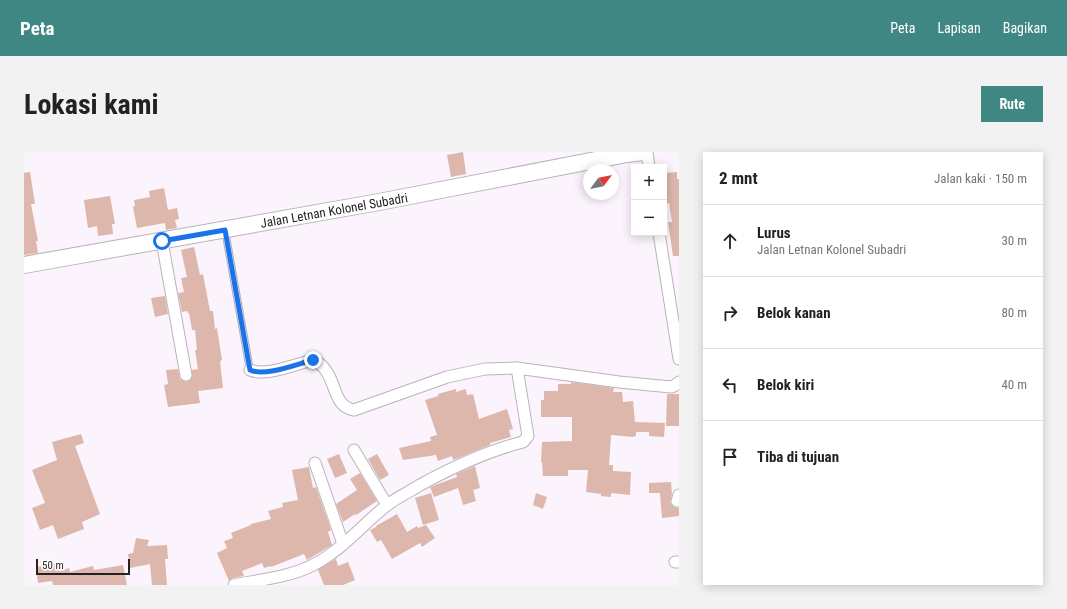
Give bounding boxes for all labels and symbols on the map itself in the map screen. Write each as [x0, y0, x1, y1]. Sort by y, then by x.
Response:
north arrow [583, 164, 619, 200]
street label: Jalan Letnan Kolonel Subadri [259, 190, 409, 231]
route start [153, 232, 171, 250]
route end [304, 351, 322, 369]
scale bar [36, 557, 130, 576]

